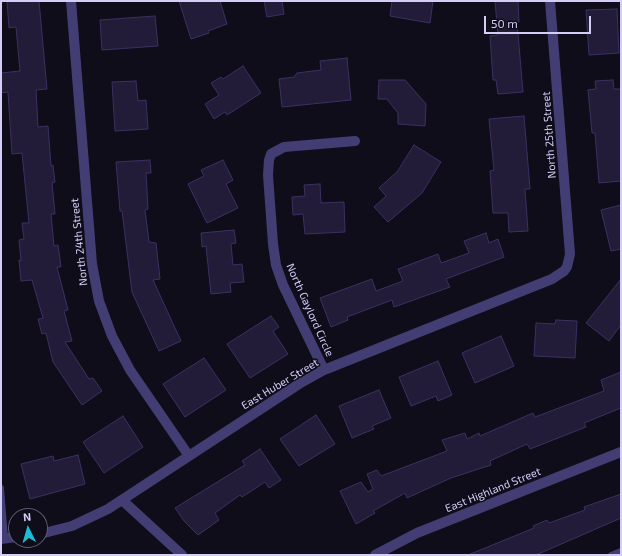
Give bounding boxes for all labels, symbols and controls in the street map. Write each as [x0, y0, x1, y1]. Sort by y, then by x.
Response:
scale bar [486, 8, 593, 34]
text: 50 m [491, 16, 518, 30]
street label: North 25th Street [539, 91, 559, 179]
street label: North 24th Street [68, 198, 90, 286]
street label: North Gaylord Circle [284, 261, 336, 359]
street label: East Huber Street [239, 356, 321, 412]
street label: East Highland Street [443, 465, 543, 515]
north arrow [8, 508, 48, 548]
text: N [22, 510, 32, 523]

